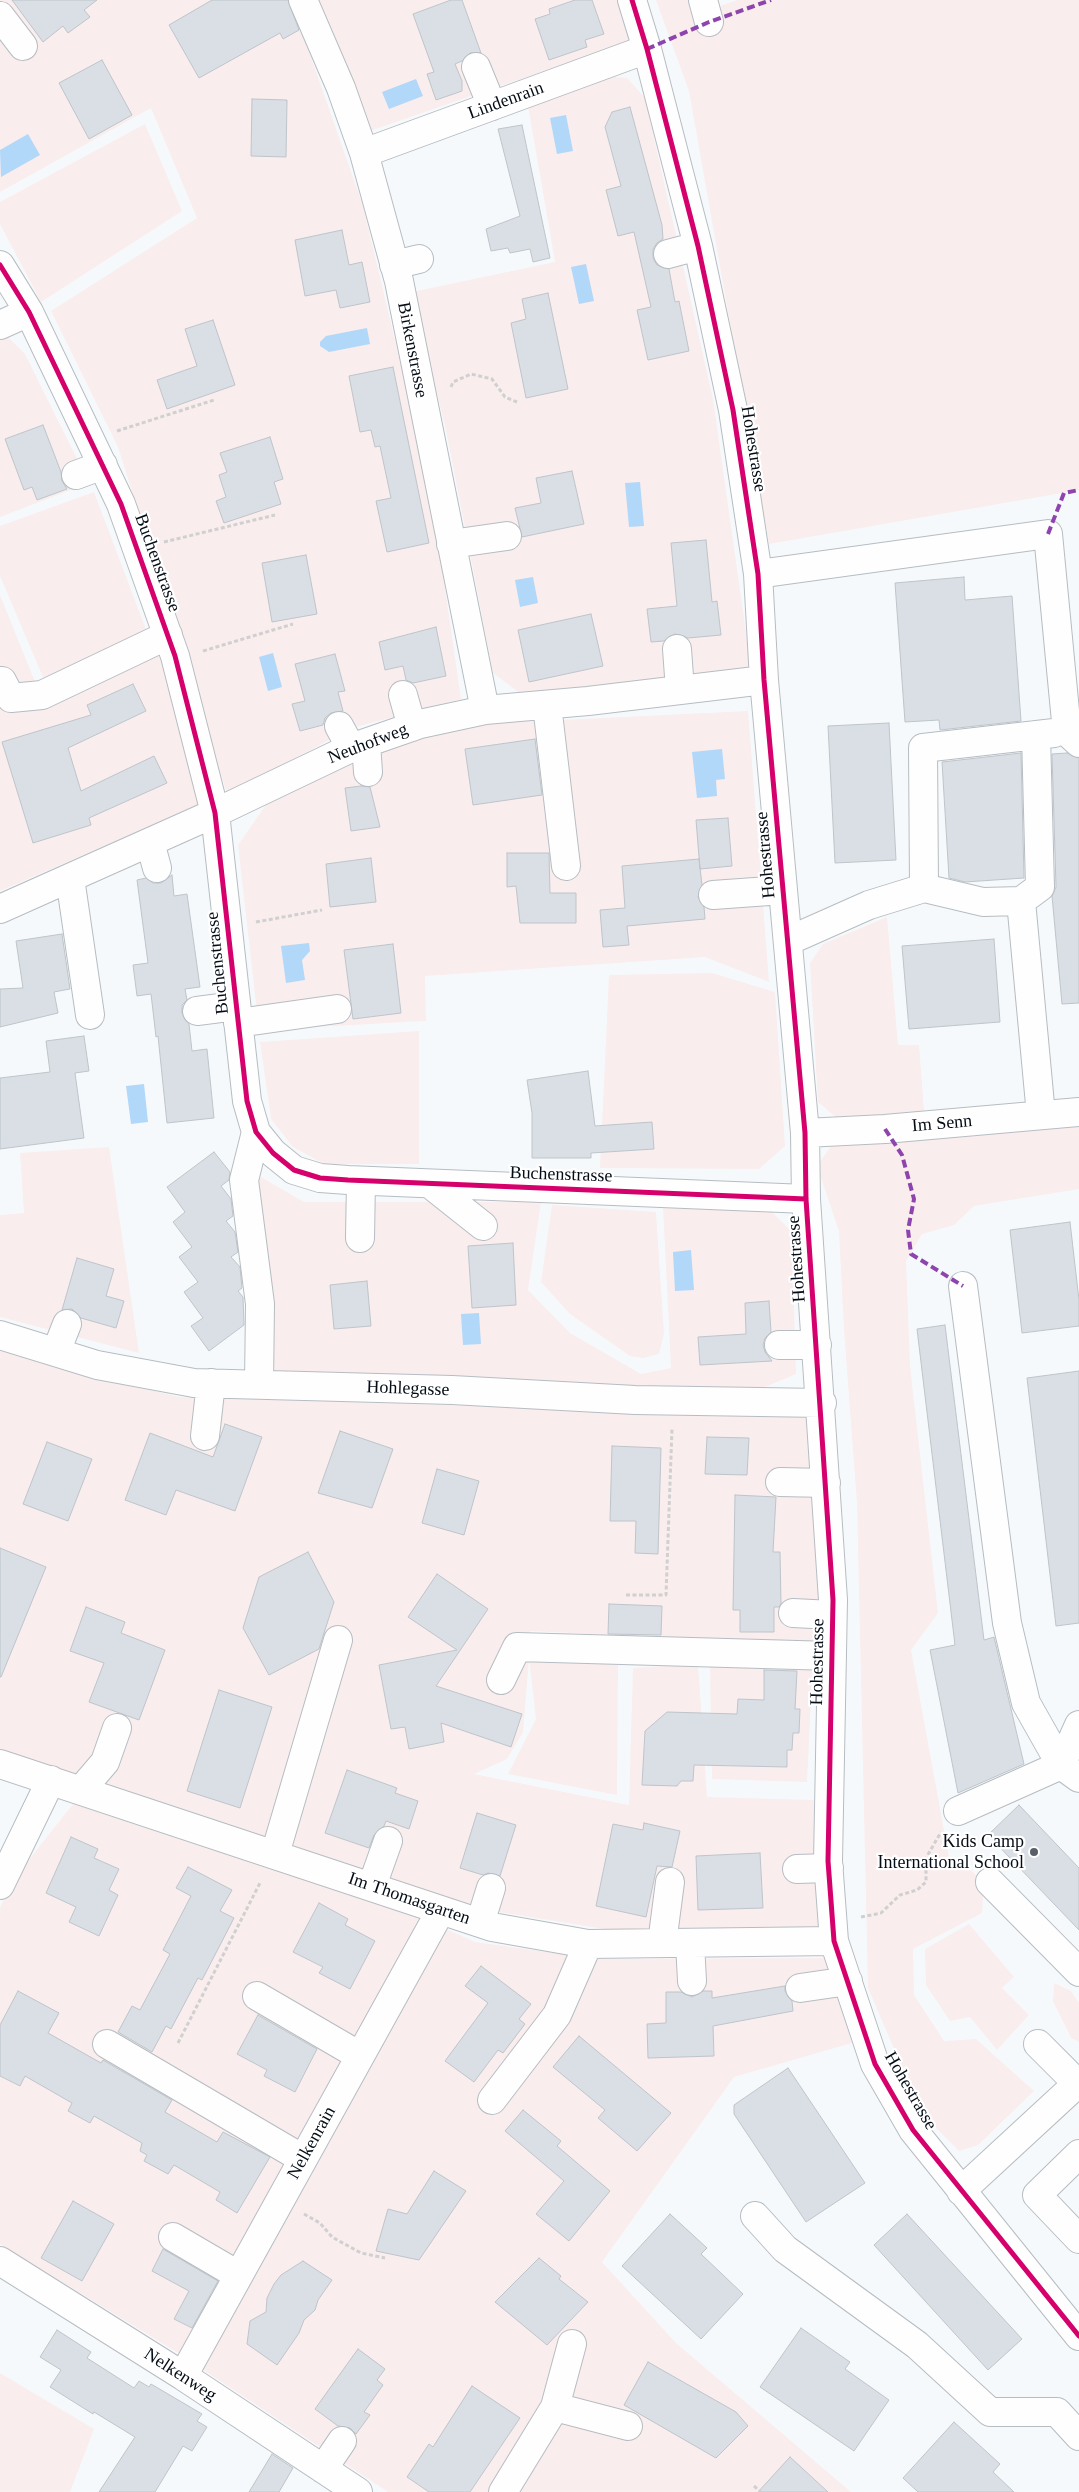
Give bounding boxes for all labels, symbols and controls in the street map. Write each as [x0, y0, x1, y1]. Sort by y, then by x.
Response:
street label: Lindenrain [465, 77, 547, 125]
street label: Birkenstrasse [392, 300, 432, 400]
street label: Hohestrasse [736, 404, 770, 494]
street label: Buchenstrasse [129, 511, 185, 615]
street label: Neuhofweg [325, 719, 411, 769]
street label: Hohestrasse [751, 811, 781, 899]
street label: Buchenstrasse [202, 911, 234, 1015]
street label: Im Senn [911, 1111, 973, 1137]
street label: Buchenstrasse [509, 1162, 613, 1188]
street label: Hohestrasse [783, 1215, 811, 1303]
street label: Hohlegasse [366, 1377, 450, 1401]
street label: Hohestrasse [806, 1618, 830, 1706]
place label: Kids Camp International School [878, 1831, 1024, 1874]
marker: Kids Camp International School [1028, 1846, 1040, 1858]
street label: Im Thomasgarten [345, 1868, 473, 1930]
street label: Hohestrasse [879, 2048, 941, 2134]
street label: Nelkenrain [283, 2103, 341, 2183]
street label: Nelkenweg [140, 2344, 220, 2406]

